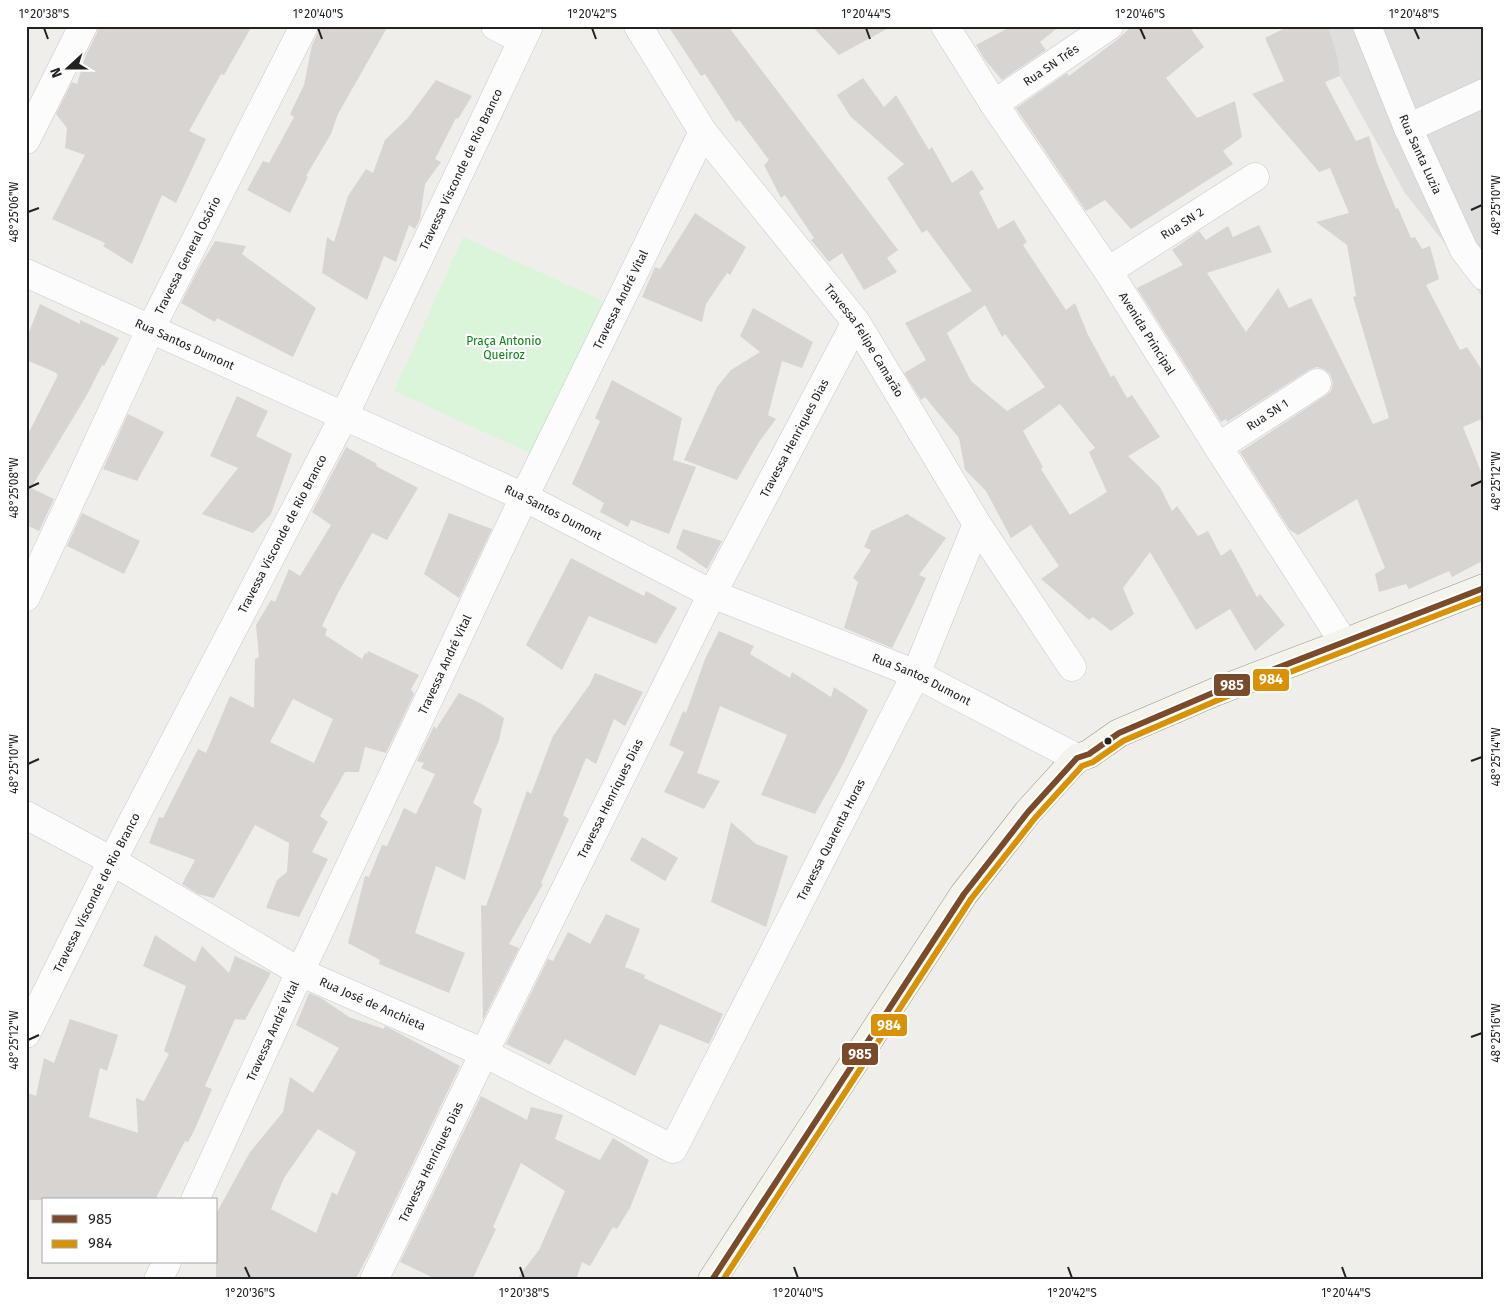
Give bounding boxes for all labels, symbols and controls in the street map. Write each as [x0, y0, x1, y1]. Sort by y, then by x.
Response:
text: 1°20'38"S [19, 7, 70, 21]
text: 1°20'40"S [293, 7, 344, 21]
text: 1°20'42"S [567, 7, 617, 21]
text: 1°20'44"S [841, 7, 891, 21]
text: 1°20'46"S [1115, 7, 1165, 21]
text: 1°20'48"S [1389, 7, 1440, 21]
street label: Rua SN Três [1021, 41, 1082, 89]
north arrow [42, 42, 92, 92]
text: N [47, 65, 66, 80]
street label: Travessa Visconde de Rio Branco [417, 86, 505, 252]
street label: Rua Santa Luzia [1396, 112, 1444, 196]
text: 48°25'10"W [1489, 175, 1503, 235]
text: 48°25'06"W [7, 181, 21, 242]
street label: Travessa General Osório [152, 194, 224, 317]
street label: Rua SN 2 [1158, 205, 1206, 242]
street label: Travessa André Vital [591, 247, 651, 352]
street label: Travessa Felipe Camarão [821, 281, 906, 400]
street label: Avenida Principal [1116, 290, 1178, 378]
street label: Rua Santos Dumont [133, 316, 237, 373]
park label: Praça Antonio Queiroz [466, 334, 542, 362]
street label: Travessa Henriques Dias [757, 376, 832, 500]
street label: Rua SN 1 [1244, 396, 1291, 434]
text: 48°25'12"W [1489, 451, 1503, 511]
street label: Travessa Visconde de Rio Branco [235, 452, 330, 616]
text: 48°25'08"W [7, 457, 21, 519]
street label: Rua Santos Dumont [502, 482, 605, 543]
street label: Travessa André Vital [415, 612, 475, 717]
street label: Rua Santos Dumont [870, 651, 974, 709]
line badge: 984 [1252, 668, 1290, 692]
text: 984 [1259, 671, 1283, 688]
line badge: 985 [1213, 673, 1251, 697]
text: 985 [1220, 677, 1244, 694]
text: 48°25'14"W [1489, 727, 1503, 787]
text: 48°25'10"W [7, 734, 21, 794]
street label: Travessa Henriques Dias [575, 736, 646, 861]
unlabelled marker [1103, 736, 1113, 746]
street label: Travessa Quarenta Horas [794, 777, 868, 903]
street label: Travessa Visconde de Rio Branco [51, 810, 143, 975]
street label: Rua José de Anchieta [317, 974, 428, 1033]
street label: Travessa André Vital [244, 978, 302, 1083]
text: 48°25'16"W [1489, 1003, 1503, 1063]
text: 48°25'12"W [7, 1010, 21, 1070]
line badge: 984 [870, 1013, 908, 1037]
text: 984 [877, 1017, 901, 1034]
line badge: 985 [841, 1042, 879, 1066]
text: 985 [848, 1046, 872, 1063]
street label: Travessa Henriques Dias [396, 1099, 466, 1225]
legend [42, 1198, 218, 1264]
text: 985 [88, 1210, 112, 1228]
text: 984 [88, 1234, 112, 1252]
text: 1°20'36"S [225, 1286, 276, 1300]
text: 1°20'38"S [499, 1286, 550, 1300]
text: 1°20'40"S [773, 1286, 824, 1300]
text: 1°20'42"S [1047, 1286, 1097, 1300]
text: 1°20'44"S [1321, 1286, 1371, 1300]

